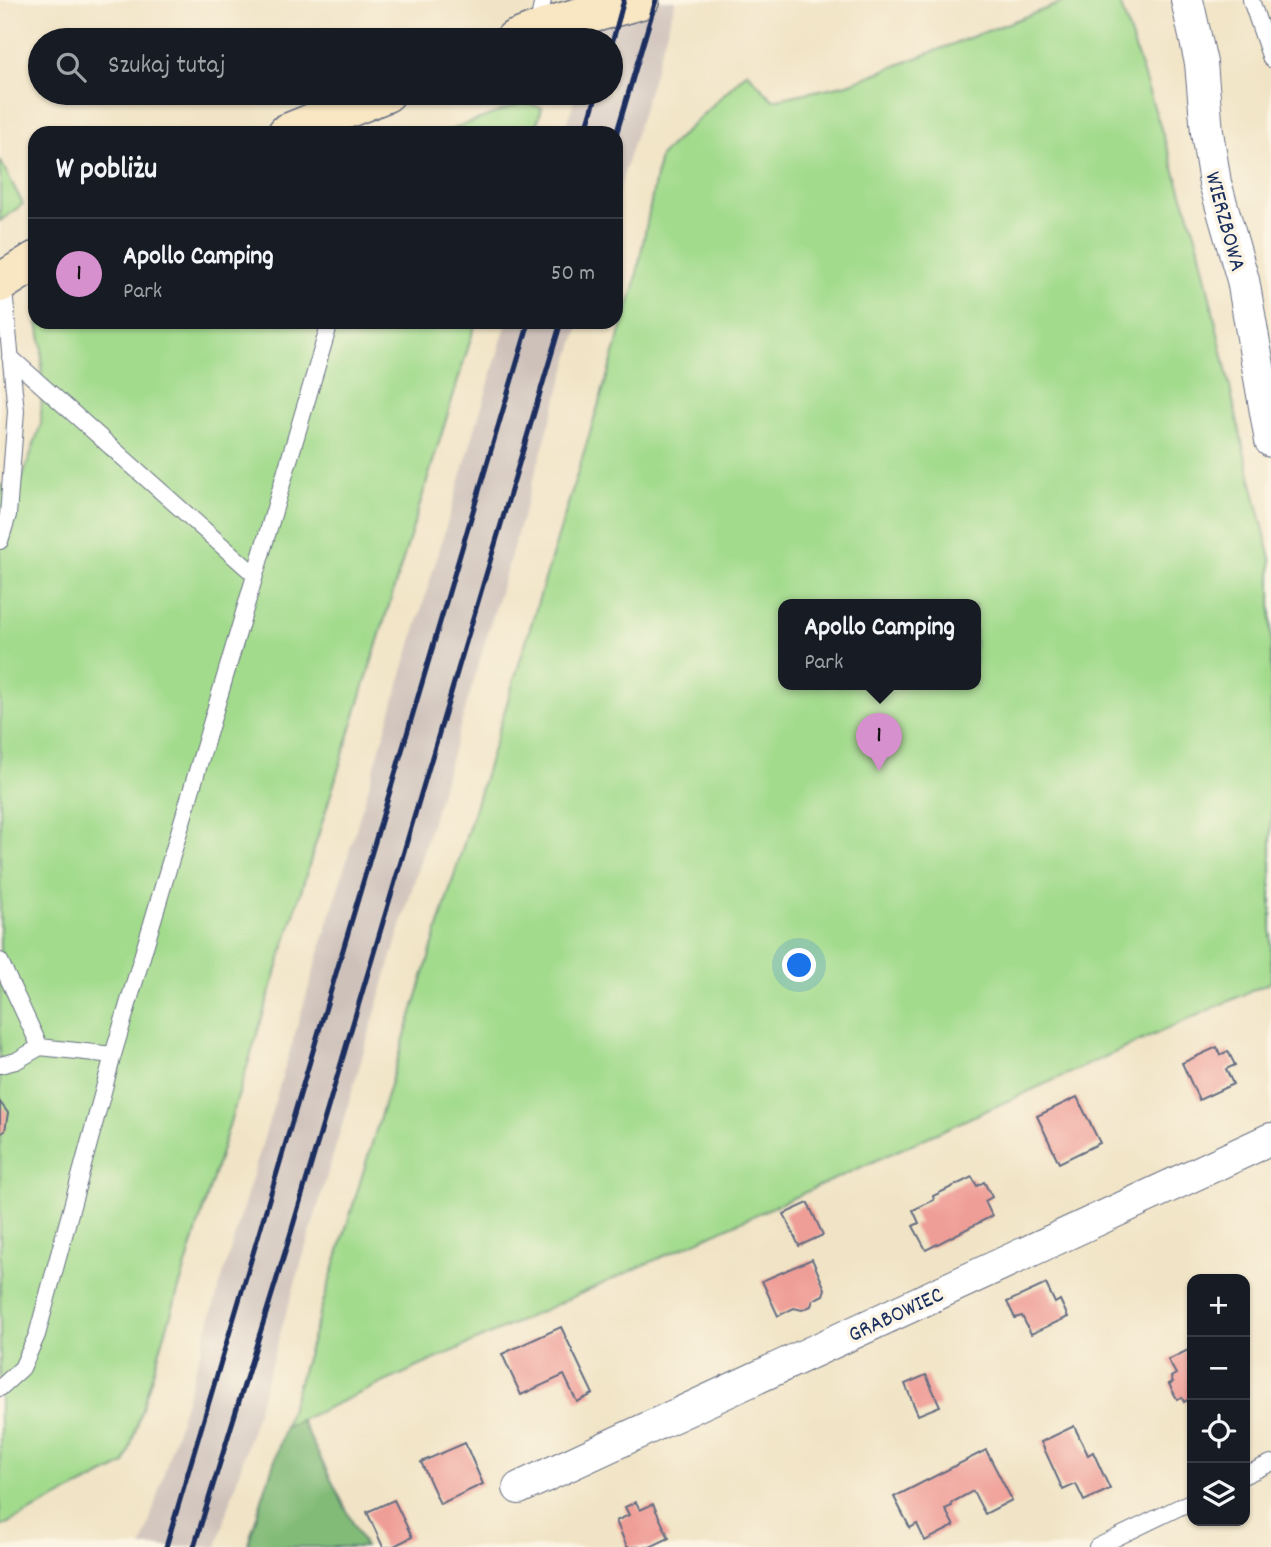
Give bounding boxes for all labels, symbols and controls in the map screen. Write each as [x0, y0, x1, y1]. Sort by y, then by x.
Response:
search box [28, 28, 623, 105]
icon: search [52, 48, 90, 86]
text: Szukaj tutaj [108, 48, 226, 85]
text: W pobliżu [56, 150, 157, 193]
street label: WIERZBOWA [1194, 168, 1253, 275]
text: Apollo Camping [123, 239, 274, 276]
text: 1 [76, 258, 82, 291]
text: 50 m [551, 258, 595, 291]
text: Park [123, 276, 162, 309]
popup [778, 599, 981, 690]
text: Apollo Camping [804, 610, 955, 647]
text: Park [804, 647, 843, 680]
pin: 1 [856, 713, 902, 771]
your location [782, 948, 816, 982]
map controls [1187, 1274, 1250, 1526]
button: + [1187, 1274, 1250, 1337]
street label: GRABOWIEC [843, 1280, 950, 1353]
button: − [1187, 1337, 1250, 1400]
button: locate [1187, 1400, 1250, 1463]
button: layers [1187, 1463, 1250, 1526]

